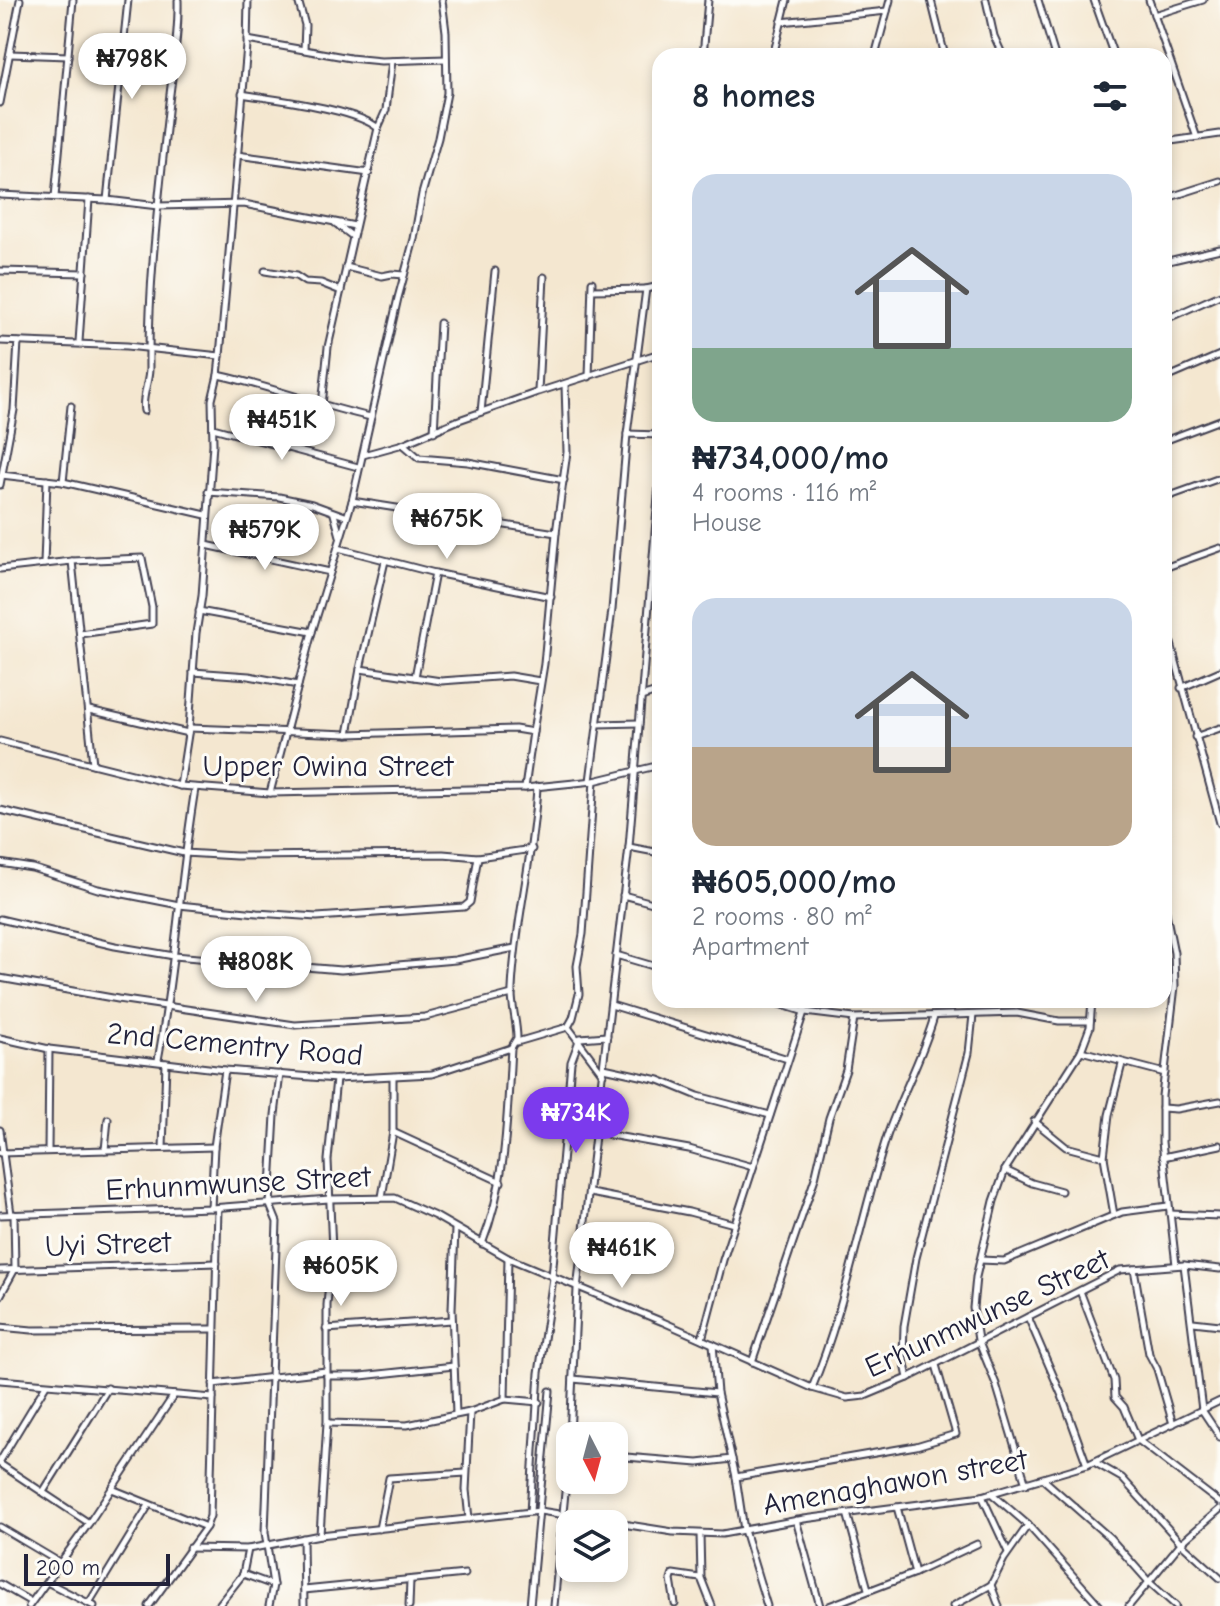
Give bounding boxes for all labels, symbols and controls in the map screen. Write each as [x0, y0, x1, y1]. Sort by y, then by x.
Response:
pin: ₦798K [76, 33, 188, 101]
text: ₦798K [96, 44, 168, 74]
icon: filters [1088, 74, 1132, 118]
text: 8 homes [692, 76, 815, 116]
icon: home [840, 226, 984, 370]
pin: ₦451K [226, 394, 338, 462]
text: ₦451K [247, 405, 317, 435]
text: ₦734,000/mo [692, 438, 889, 478]
text: 4 rooms · 116 m² [692, 478, 876, 508]
pin: ₦675K [391, 493, 503, 561]
pin: ₦579K [209, 504, 321, 572]
text: ₦675K [411, 504, 483, 534]
text: House [692, 508, 762, 538]
text: ₦579K [229, 515, 301, 545]
icon: home [840, 650, 984, 794]
street label: Upper Owina Street [203, 749, 455, 784]
text: ₦605,000/mo [692, 862, 896, 902]
text: 2 rooms · 80 m² [692, 902, 872, 932]
text: Apartment [692, 932, 808, 962]
pin: ₦808K [200, 936, 312, 1004]
text: ₦808K [219, 947, 293, 977]
street label: 2nd Cementry Road [106, 1016, 364, 1073]
pin: ₦734K [520, 1087, 632, 1155]
text: ₦734K [541, 1098, 611, 1128]
street label: Erhunmwunse Street [105, 1159, 373, 1208]
pin: ₦461K [566, 1222, 678, 1290]
street label: Uyi Street [44, 1225, 173, 1264]
text: ₦461K [587, 1233, 657, 1263]
pin: ₦605K [285, 1240, 397, 1308]
street label: Erhunmwunse Street [860, 1241, 1116, 1385]
text: ₦605K [303, 1251, 379, 1281]
north arrow [556, 1422, 628, 1494]
map controls [556, 1422, 628, 1582]
street label: Amenaghawon street [760, 1442, 1031, 1523]
button: layers [556, 1510, 628, 1582]
scale bar [24, 1550, 170, 1586]
text: 200 m [36, 1555, 100, 1581]

